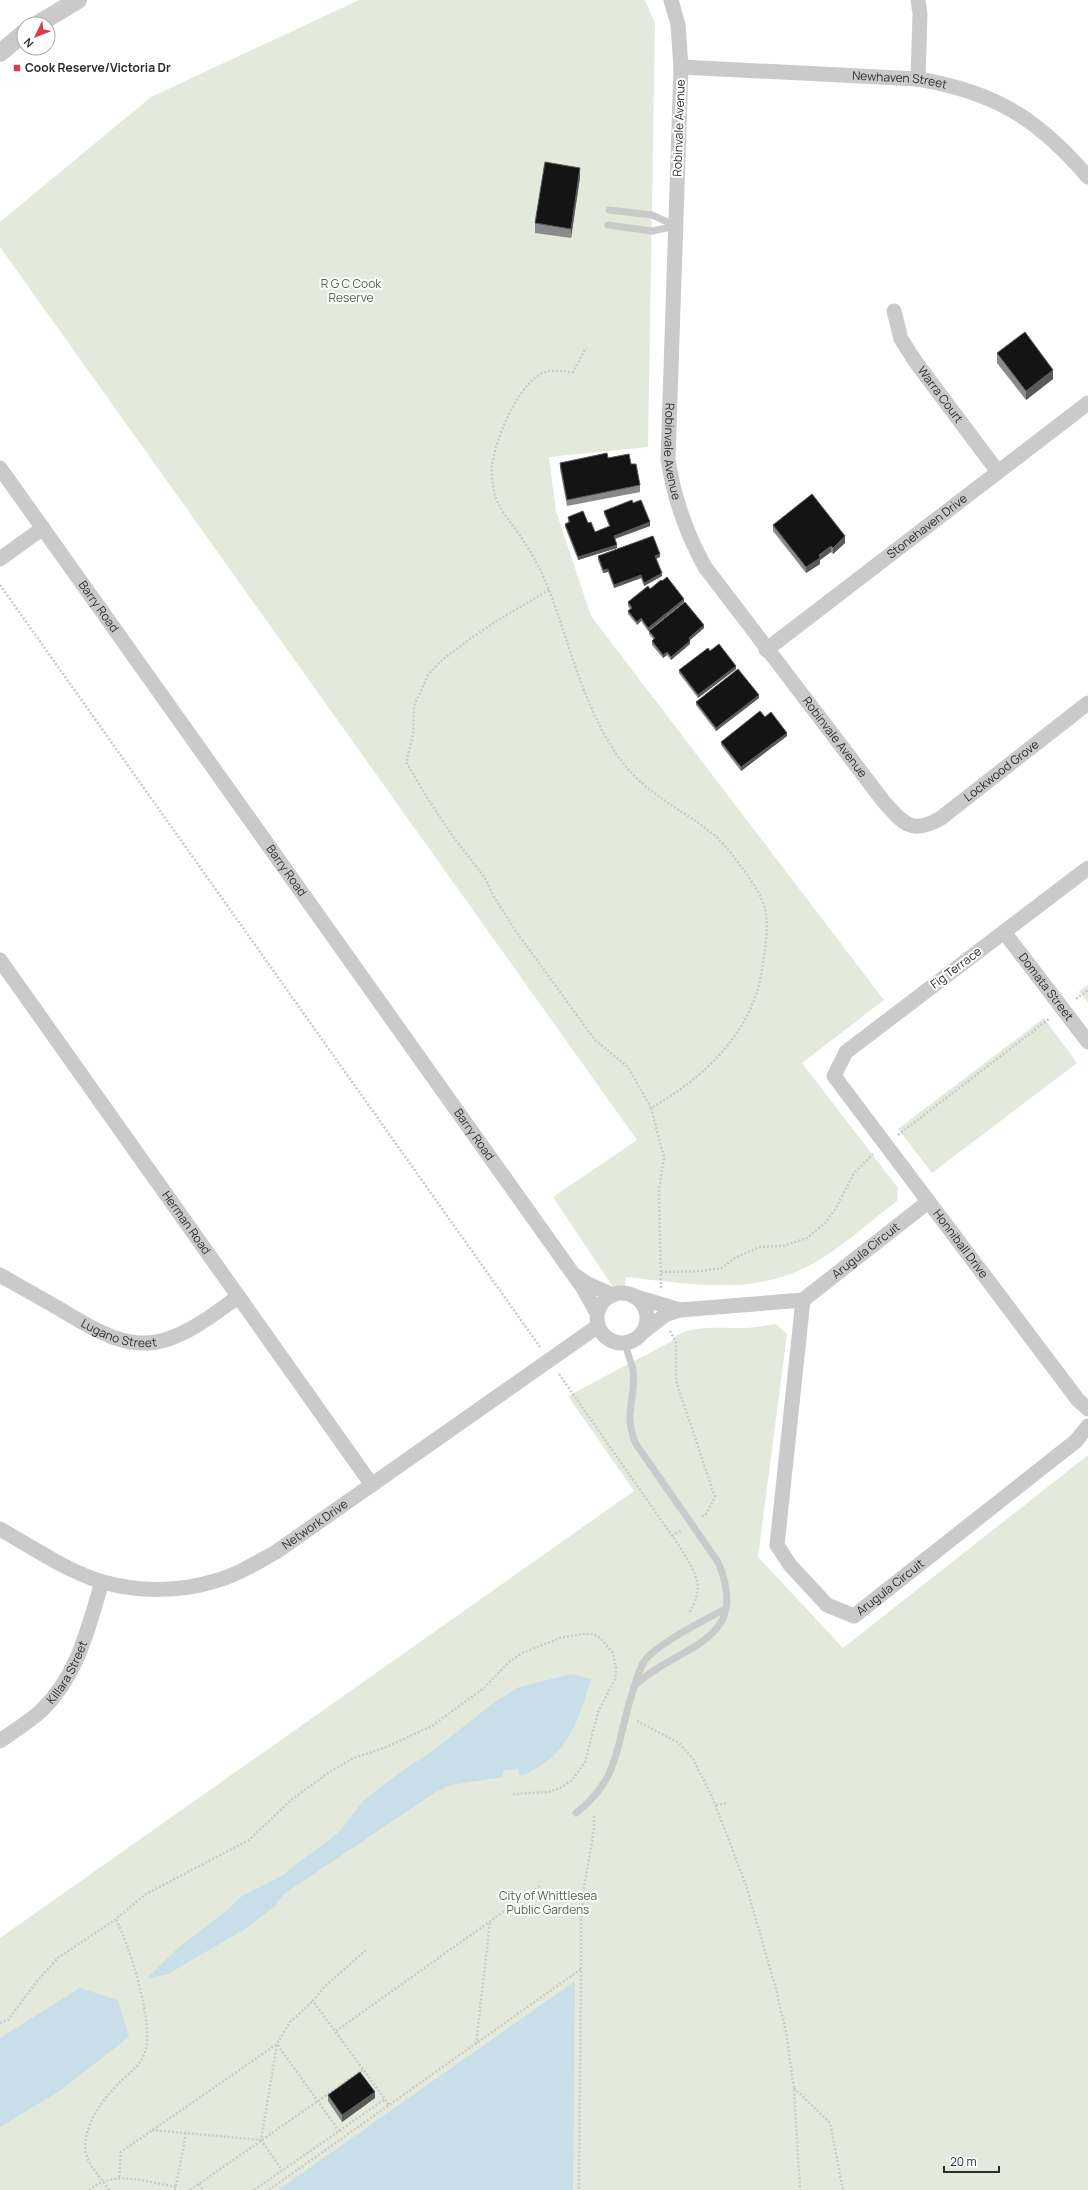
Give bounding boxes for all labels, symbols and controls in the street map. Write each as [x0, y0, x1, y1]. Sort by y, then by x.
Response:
north arrow [16, 16, 56, 56]
text: N [20, 35, 37, 51]
place label: Cook Reserve/Victoria Dr [25, 59, 171, 76]
marker: Cook Reserve/Victoria Dr [12, 63, 22, 73]
street label: Newhaven Street [852, 67, 949, 93]
street label: Robinvale Avenue [668, 79, 689, 177]
park label: R G C Cook Reserve [321, 275, 382, 306]
street label: Warra Court [914, 363, 968, 426]
street label: Robinvale Avenue [660, 403, 685, 502]
street label: Stonehaven Drive [883, 490, 970, 562]
street label: Barry Road [75, 577, 123, 636]
street label: Robinvale Avenue [799, 693, 871, 781]
street label: Lockwood Grove [960, 736, 1042, 805]
street label: Barry Road [262, 841, 311, 900]
street label: Fig Terrace [927, 943, 985, 992]
street label: Domata Street [1015, 949, 1078, 1024]
street label: Barry Road [450, 1105, 499, 1164]
street label: Herman Road [158, 1187, 215, 1258]
street label: Honniball Drive [929, 1206, 992, 1282]
street label: Arugula Circuit [828, 1218, 903, 1282]
street label: Lugano Street [78, 1314, 158, 1351]
street label: Network Drive [278, 1495, 351, 1553]
street label: Arugula Circuit [852, 1555, 928, 1619]
street label: Killara Street [42, 1638, 91, 1708]
park label: City of Whittlesea Public Gardens [499, 1887, 597, 1918]
scale bar [944, 2148, 999, 2174]
text: 20 m [950, 2153, 977, 2170]

